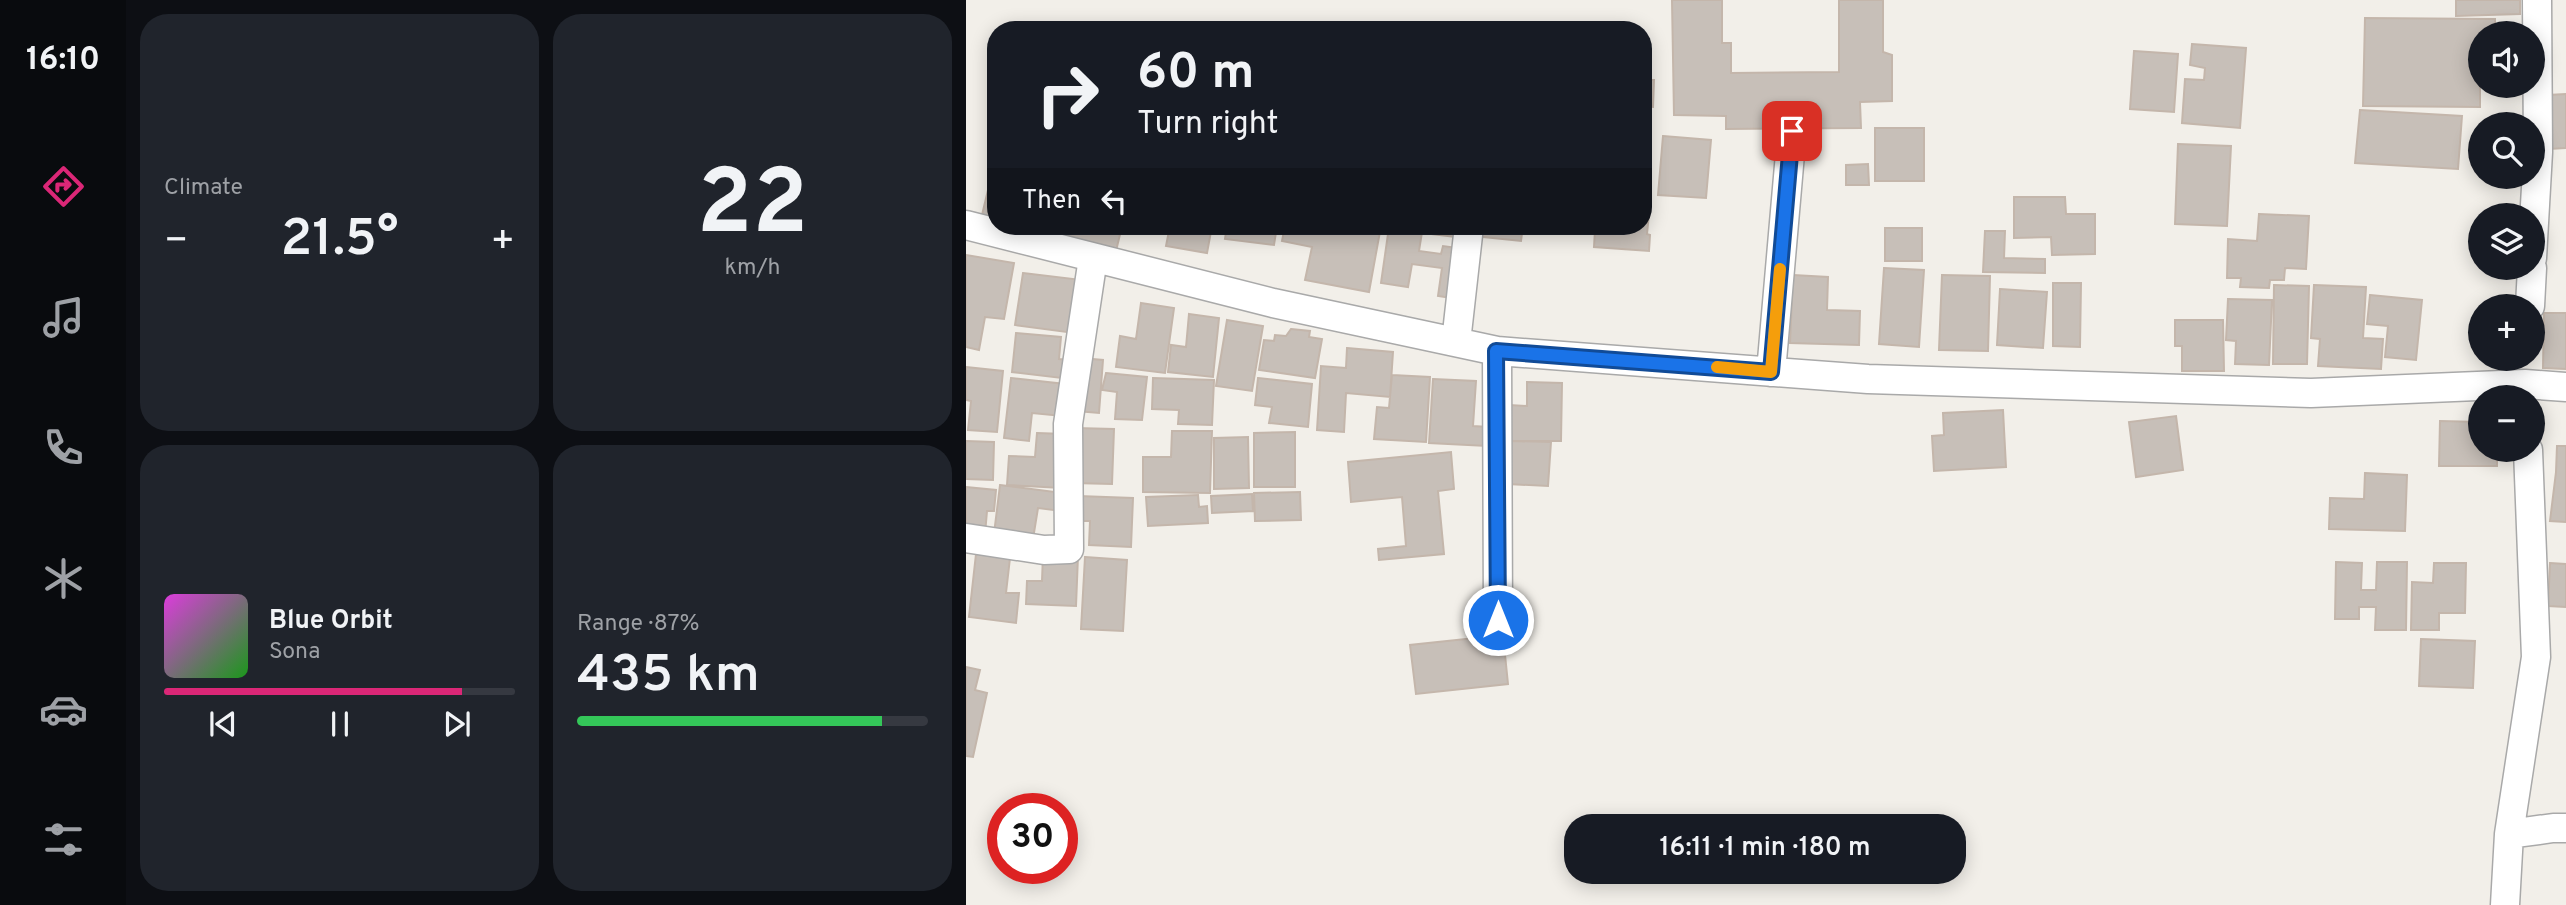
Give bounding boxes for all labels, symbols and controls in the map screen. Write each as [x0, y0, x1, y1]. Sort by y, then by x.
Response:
map controls [2468, 21, 2545, 462]
button: sound [2468, 21, 2545, 98]
text: 16:10 [26, 41, 100, 81]
text: 60 m [1137, 44, 1255, 106]
icon: right [1022, 49, 1113, 140]
pin [1762, 101, 1822, 161]
text: Turn right [1137, 105, 1279, 145]
icon: arrive [1773, 112, 1811, 150]
button: search [2468, 112, 2545, 189]
text: 22 [697, 151, 808, 266]
icon: directions [39, 162, 88, 211]
text: Climate [164, 174, 243, 203]
icon: left [1095, 182, 1133, 220]
text: Then [1022, 185, 1081, 218]
button: layers [2468, 203, 2545, 280]
text: 21.5° [281, 208, 398, 274]
text: − [164, 218, 189, 267]
text: + [490, 218, 515, 267]
text: km/h [725, 254, 780, 283]
icon: music [39, 293, 88, 342]
button: + [2468, 294, 2545, 371]
button: − [2468, 385, 2545, 462]
icon: phone [39, 423, 88, 472]
icon: climate [39, 554, 88, 603]
position arrow [1461, 583, 1535, 657]
text: Blue Orbit [269, 605, 393, 638]
text: Range · 87% [577, 610, 700, 639]
text: Sona [269, 638, 320, 667]
text: 435 km [577, 644, 760, 710]
icon: car [39, 685, 88, 734]
icon: previous [204, 705, 242, 743]
icon: pause [321, 705, 359, 743]
icon: next [438, 705, 476, 743]
speed limit sign: 30 [987, 793, 1078, 884]
icon: filters [39, 815, 88, 864]
text: 16:11 · 1 min · 180 m [1659, 832, 1871, 865]

